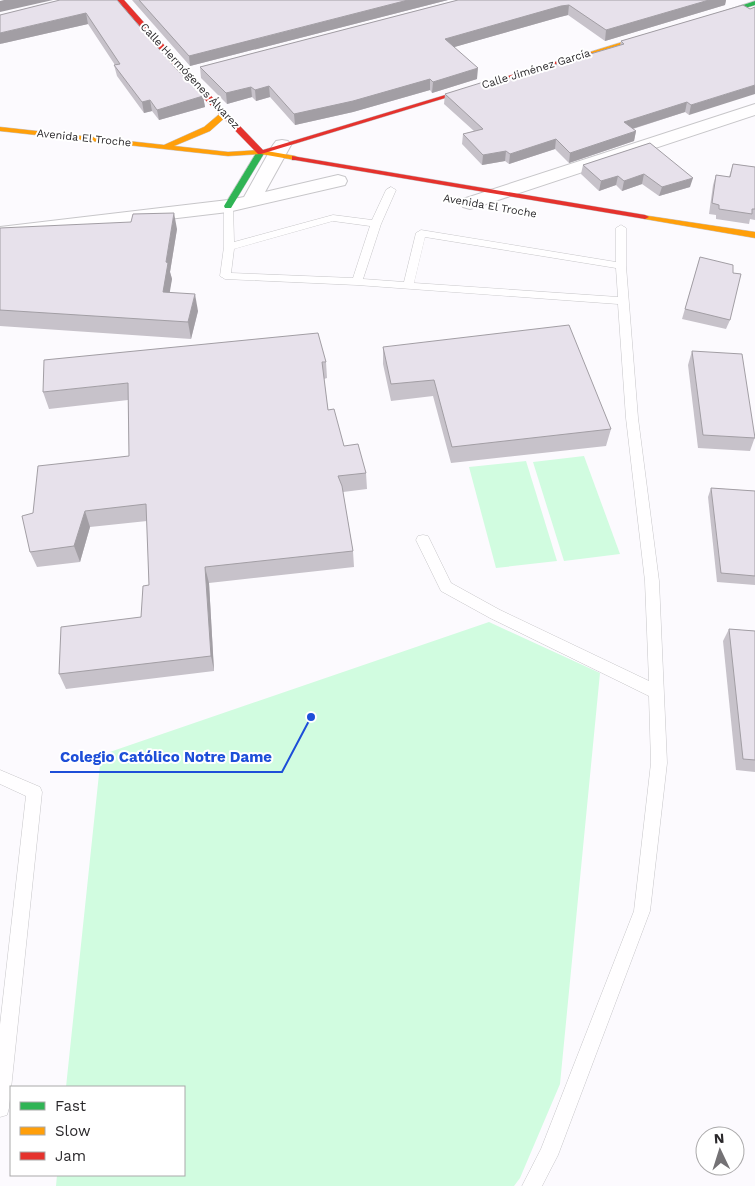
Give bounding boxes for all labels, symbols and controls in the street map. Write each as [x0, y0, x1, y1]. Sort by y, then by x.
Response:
street label: Calle Hermógenes Álvarez [138, 20, 243, 132]
street label: Calle Jiménez García [480, 46, 592, 92]
street label: Avenida El Troche [36, 127, 132, 149]
street label: Avenida El Troche [442, 191, 538, 221]
callout: Colegio Católico Notre Dame [50, 742, 282, 772]
text: Colegio Católico Notre Dame [60, 748, 272, 766]
legend [10, 1086, 185, 1176]
text: Fast [55, 1097, 87, 1115]
text: Slow [55, 1122, 91, 1140]
north arrow [695, 1126, 745, 1176]
text: N [713, 1130, 725, 1146]
text: Jam [55, 1147, 86, 1165]

